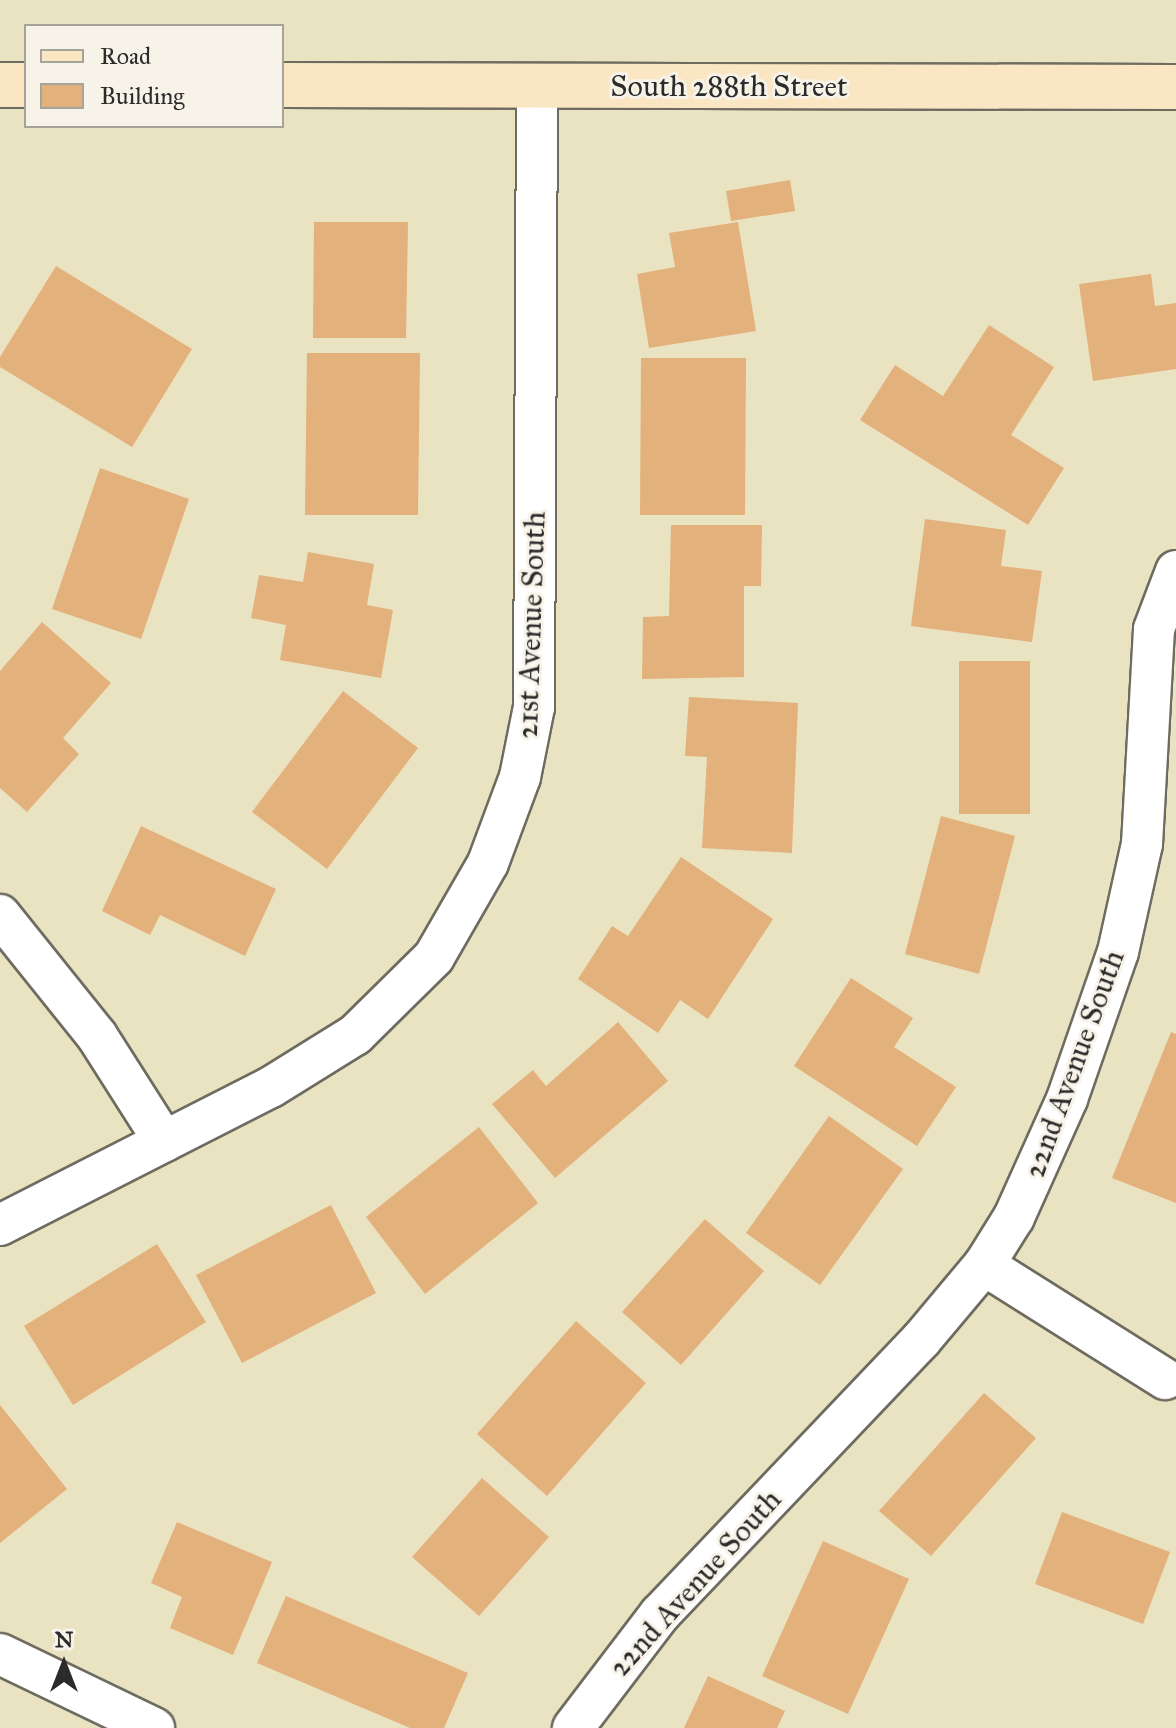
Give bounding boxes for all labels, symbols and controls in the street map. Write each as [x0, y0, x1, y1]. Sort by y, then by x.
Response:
legend [24, 24, 284, 128]
text: Road [100, 41, 151, 71]
street label: South 288th Street [610, 68, 848, 104]
text: Building [100, 81, 185, 111]
street label: 21st Avenue South [509, 511, 553, 739]
street label: 22nd Avenue South [1016, 945, 1132, 1183]
street label: 22nd Avenue South [601, 1482, 789, 1684]
north arrow [24, 1624, 104, 1704]
text: N [55, 1626, 73, 1653]

